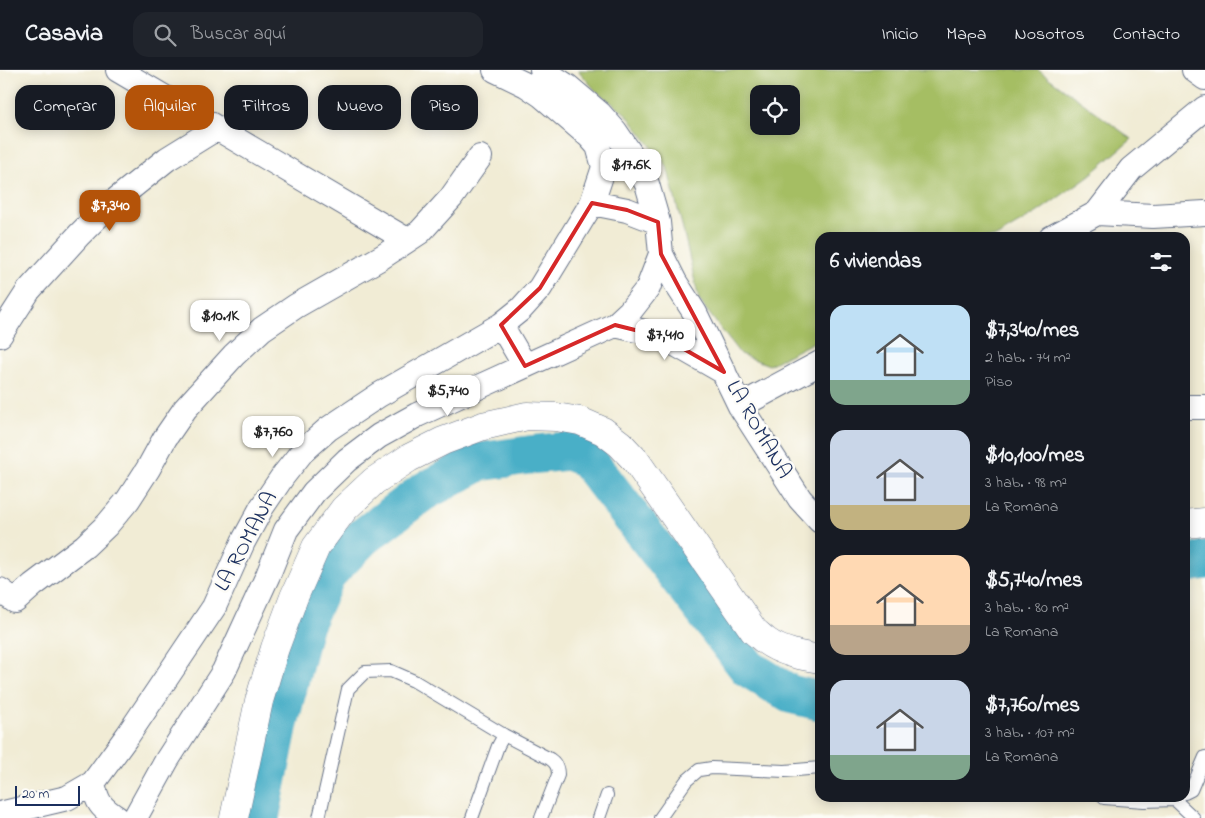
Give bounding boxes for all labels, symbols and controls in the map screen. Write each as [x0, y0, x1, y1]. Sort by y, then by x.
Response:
search box [133, 12, 483, 57]
text: Casavia [25, 17, 103, 52]
icon: search [151, 21, 179, 49]
text: Buscar aquí [191, 21, 286, 48]
text: Inicio [881, 22, 918, 48]
text: Mapa [946, 22, 987, 48]
text: Nosotros [1015, 22, 1085, 48]
text: Contacto [1113, 22, 1180, 48]
chip: Comprar [15, 85, 115, 130]
chip: Alquilar [125, 85, 214, 130]
chip: Filtros [224, 85, 308, 130]
chip: Nuevo [318, 85, 401, 130]
chip: Piso [411, 85, 478, 130]
map controls [750, 85, 800, 135]
button: locate [750, 85, 800, 135]
pin: $17.6K [590, 148, 672, 191]
text: $17.6K [611, 153, 651, 177]
pin: $7,340 [69, 190, 151, 232]
text: $7,340 [90, 194, 130, 218]
text: 6 viviendas [830, 247, 922, 277]
icon: filters [1147, 248, 1175, 276]
pin: $10.1K [179, 300, 261, 342]
text: $10.1K [201, 304, 239, 328]
text: $7,340/mes [985, 316, 1079, 346]
pin: $7,410 [624, 318, 706, 361]
text: $7,410 [646, 323, 684, 347]
icon: home [870, 325, 930, 385]
text: 2 hab. · 74 m² [985, 346, 1071, 370]
text: Piso [985, 370, 1013, 394]
pin: $5,740 [407, 374, 489, 417]
street label: LA ROMANA [717, 375, 799, 485]
text: $5,740 [427, 379, 469, 403]
pin: $7,760 [232, 416, 314, 458]
text: $7,760 [253, 420, 293, 444]
text: $10,100/mes [985, 441, 1085, 471]
icon: home [870, 450, 930, 510]
text: 3 hab. · 98 m² [985, 471, 1067, 495]
street label: LA ROMANA [207, 486, 287, 598]
text: La Romana [985, 495, 1058, 519]
text: $5,740/mes [985, 566, 1083, 596]
icon: home [870, 575, 930, 635]
text: 3 hab. · 80 m² [985, 596, 1069, 620]
text: La Romana [985, 620, 1058, 644]
text: $7,760/mes [985, 691, 1080, 721]
icon: home [870, 700, 930, 760]
text: 3 hab. · 107 m² [985, 721, 1075, 745]
text: La Romana [985, 745, 1058, 769]
scale bar [15, 783, 80, 806]
text: 20 m [22, 784, 49, 805]

